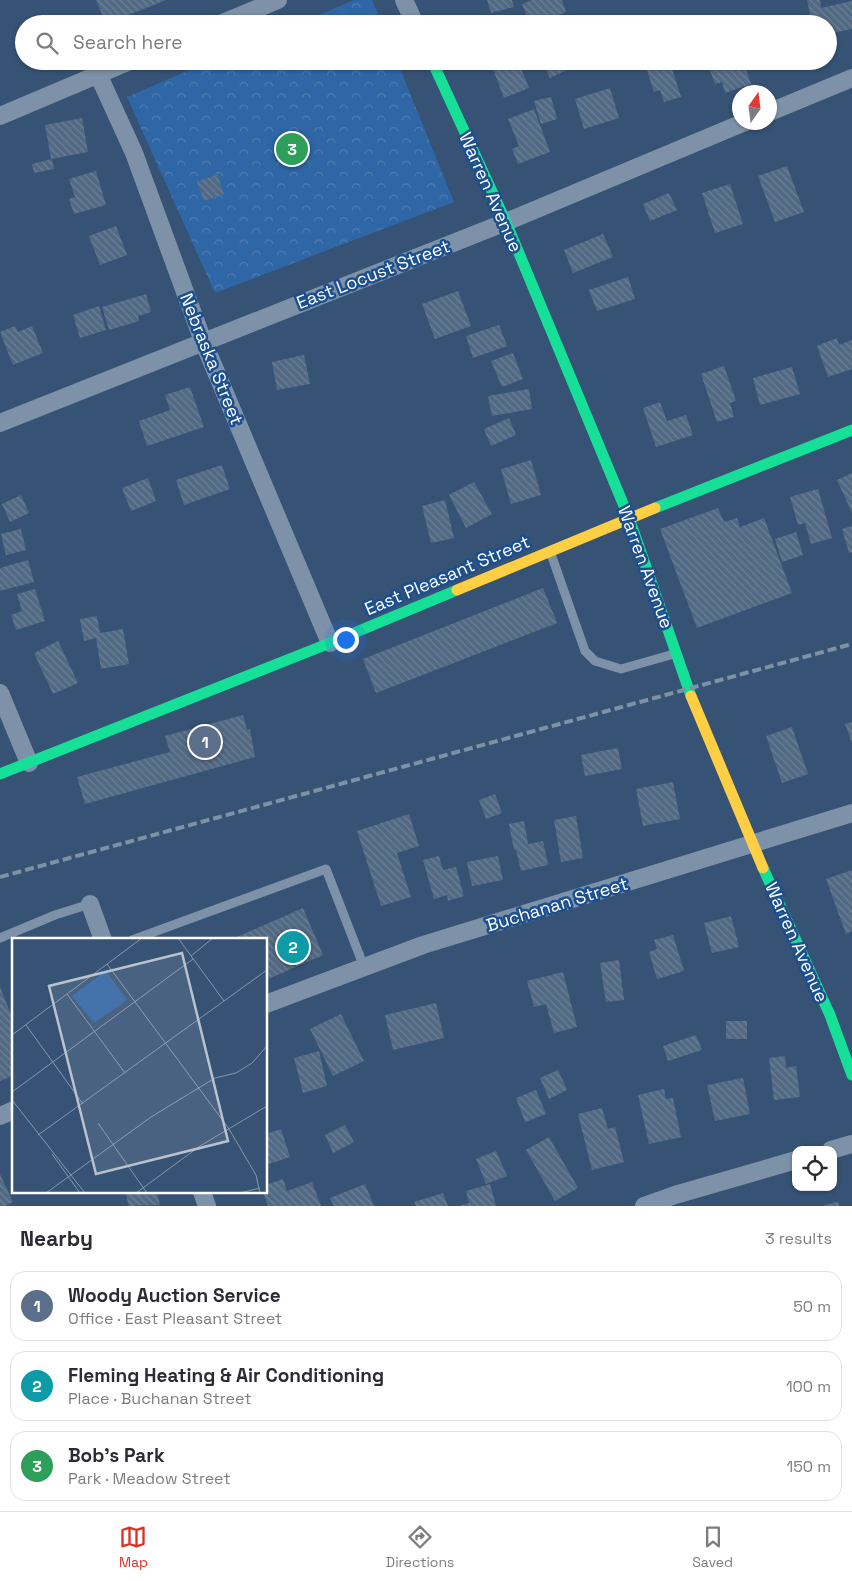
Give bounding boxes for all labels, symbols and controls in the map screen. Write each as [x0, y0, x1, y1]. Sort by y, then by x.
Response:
search box [15, 15, 837, 70]
icon: search [33, 29, 61, 57]
text: Search here [73, 30, 183, 55]
north arrow [732, 85, 777, 130]
street label: Warren Avenue [454, 128, 528, 256]
pin: 3 [276, 130, 308, 168]
street label: East Locust Street [293, 234, 453, 314]
street label: Nebraska Street [175, 290, 249, 428]
street label: Warren Avenue [613, 503, 679, 631]
street label: East Pleasant Street [361, 530, 533, 620]
your location [333, 627, 359, 653]
pin: 1 [189, 723, 221, 761]
street label: Buchanan Street [483, 871, 631, 937]
street label: Warren Avenue [760, 878, 834, 1006]
pin: 2 [277, 928, 309, 966]
inset map [12, 938, 268, 1194]
map controls [792, 1146, 837, 1191]
button: locate [792, 1146, 837, 1191]
text: Nearby [20, 1225, 93, 1252]
text: 3 results [765, 1228, 832, 1249]
text: Woody Auction Service [68, 1283, 281, 1308]
text: 1 [33, 1296, 41, 1317]
text: 50 m [793, 1296, 831, 1317]
text: Office · East Pleasant Street [68, 1308, 282, 1329]
text: Fleming Heating & Air Conditioning [68, 1363, 384, 1388]
text: 2 [32, 1376, 42, 1397]
text: 100 m [786, 1376, 831, 1397]
text: Place · Buchanan Street [68, 1388, 252, 1409]
text: Bob's Park [68, 1443, 165, 1468]
text: 3 [32, 1456, 42, 1477]
text: 150 m [787, 1456, 831, 1477]
text: Park · Meadow Street [68, 1468, 231, 1489]
tab: Map [119, 1523, 148, 1571]
tab: Directions [386, 1523, 454, 1571]
tab: Saved [692, 1523, 733, 1571]

